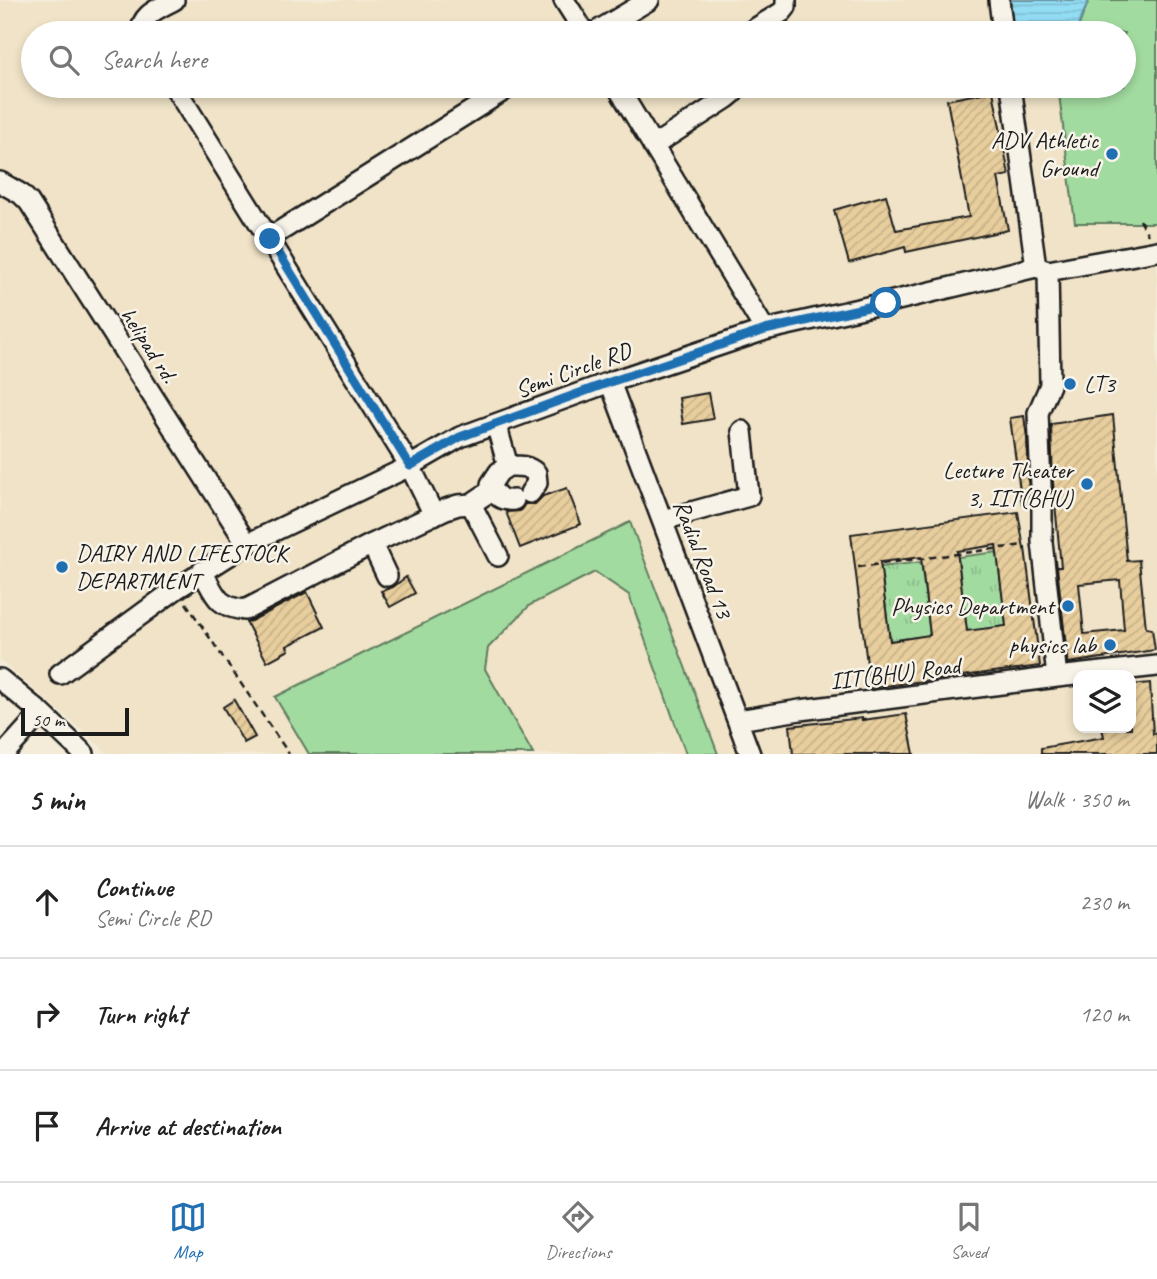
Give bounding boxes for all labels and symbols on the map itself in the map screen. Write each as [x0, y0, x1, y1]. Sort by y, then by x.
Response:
place label: ADV Athletic Ground [991, 125, 1102, 183]
marker: ADV Athletic Ground [1104, 146, 1120, 162]
route end [254, 223, 285, 254]
route start [870, 287, 901, 318]
street label: helipad rd. [113, 301, 185, 389]
street label: Semi Circle RD [511, 335, 637, 405]
place label: LT3 [1084, 369, 1117, 399]
marker: LT3 [1062, 376, 1078, 392]
place label: Lecture Theater 3, IIT(BHU) [943, 455, 1075, 513]
marker: Lecture Theater 3, IIT(BHU) [1079, 476, 1095, 492]
street label: Radial Road 13 [667, 496, 740, 624]
place label: DAIRY AND LIFESTOCK DEPARTMENT [76, 538, 291, 596]
marker: DAIRY AND LIFESTOCK DEPARTMENT [54, 559, 70, 575]
place label: Physics Department [891, 591, 1056, 621]
marker: Physics Department [1060, 598, 1076, 614]
place label: physics lab [1009, 630, 1098, 660]
marker: physics lab [1102, 637, 1118, 653]
street label: IIT(BHU) Road [828, 650, 965, 696]
scale bar [21, 705, 130, 737]

